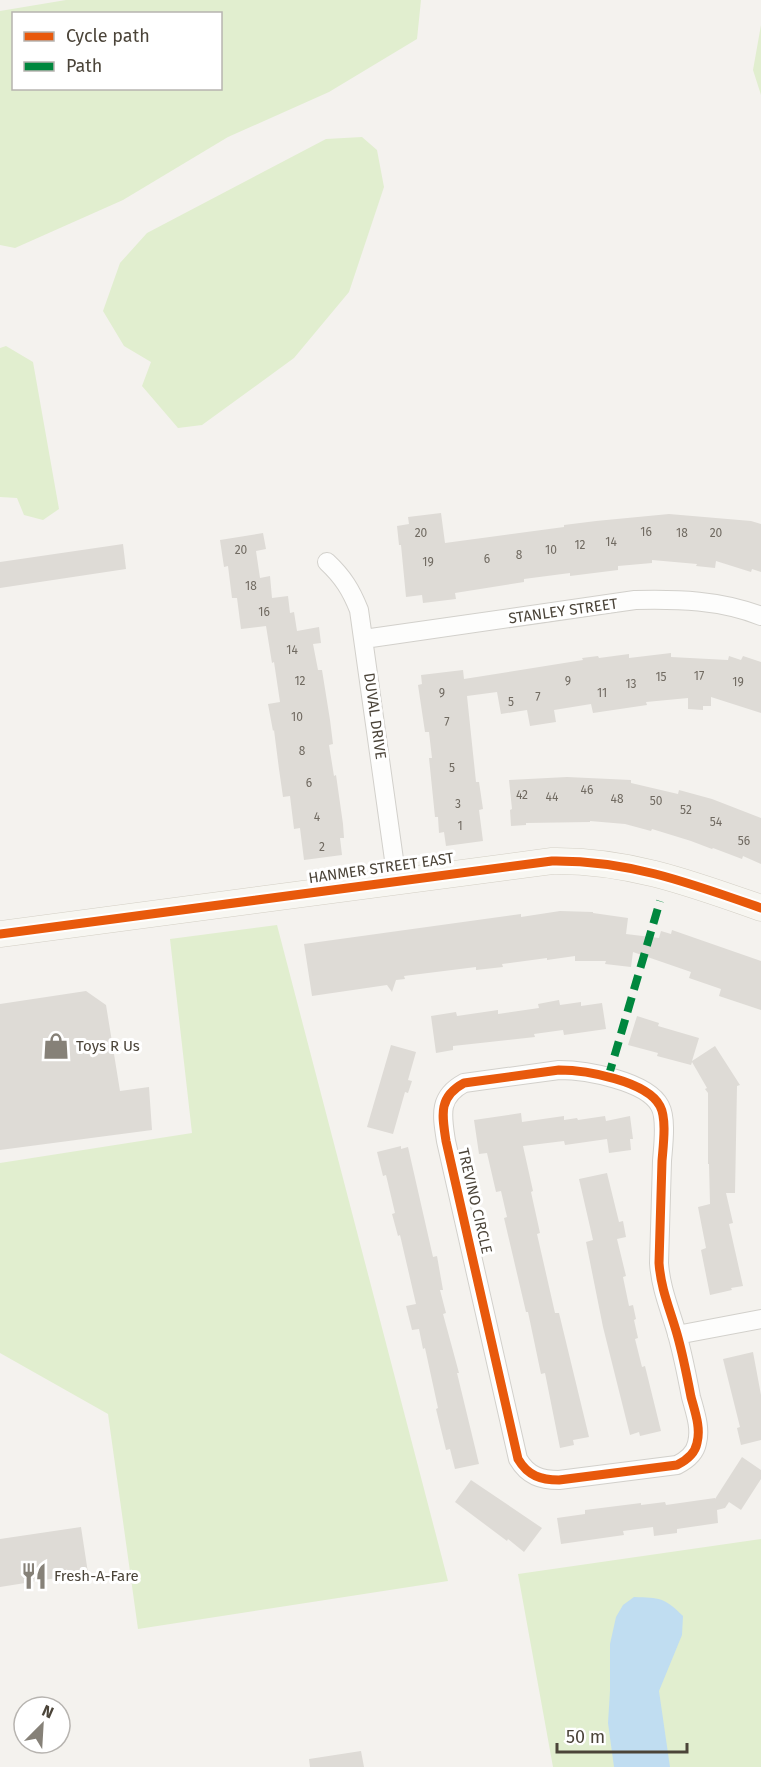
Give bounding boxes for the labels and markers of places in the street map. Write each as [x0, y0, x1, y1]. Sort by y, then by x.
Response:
shop icon: Toys R Us [41, 1031, 71, 1061]
place label: Toys R Us [76, 1037, 140, 1055]
restaurant icon: Fresh-A-Fare [19, 1561, 49, 1591]
place label: Fresh-A-Fare [54, 1567, 139, 1585]

